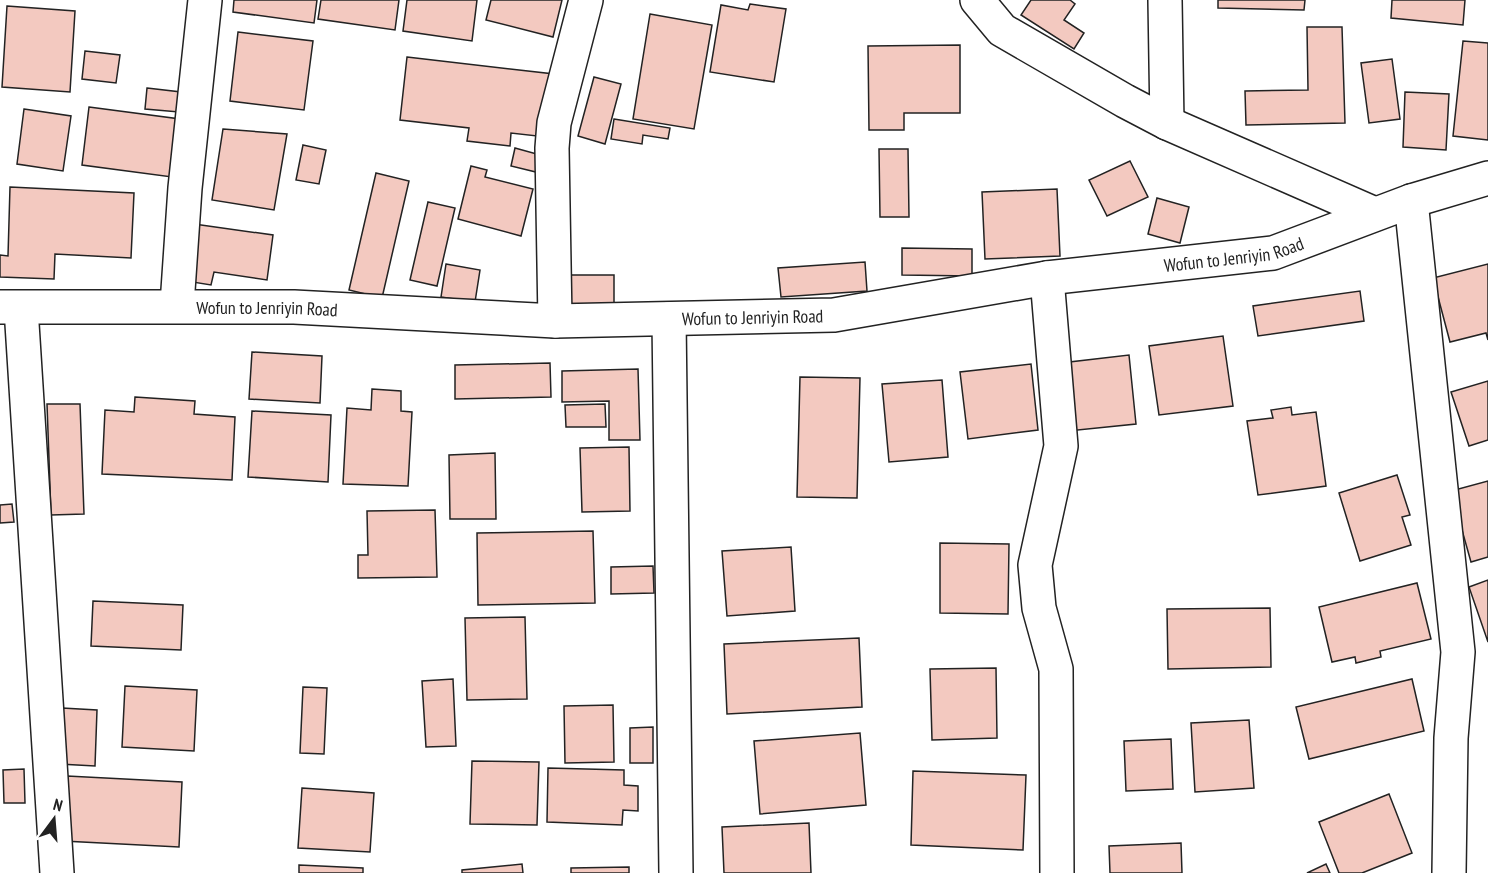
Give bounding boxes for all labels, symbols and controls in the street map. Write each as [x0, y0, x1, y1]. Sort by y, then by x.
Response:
street label: Wofun to Jenriyin Road [1163, 231, 1307, 276]
street label: Wofun to Jenriyin Road [196, 296, 338, 321]
street label: Wofun to Jenriyin Road [682, 304, 823, 330]
north arrow [24, 789, 84, 849]
text: N [51, 794, 65, 815]

